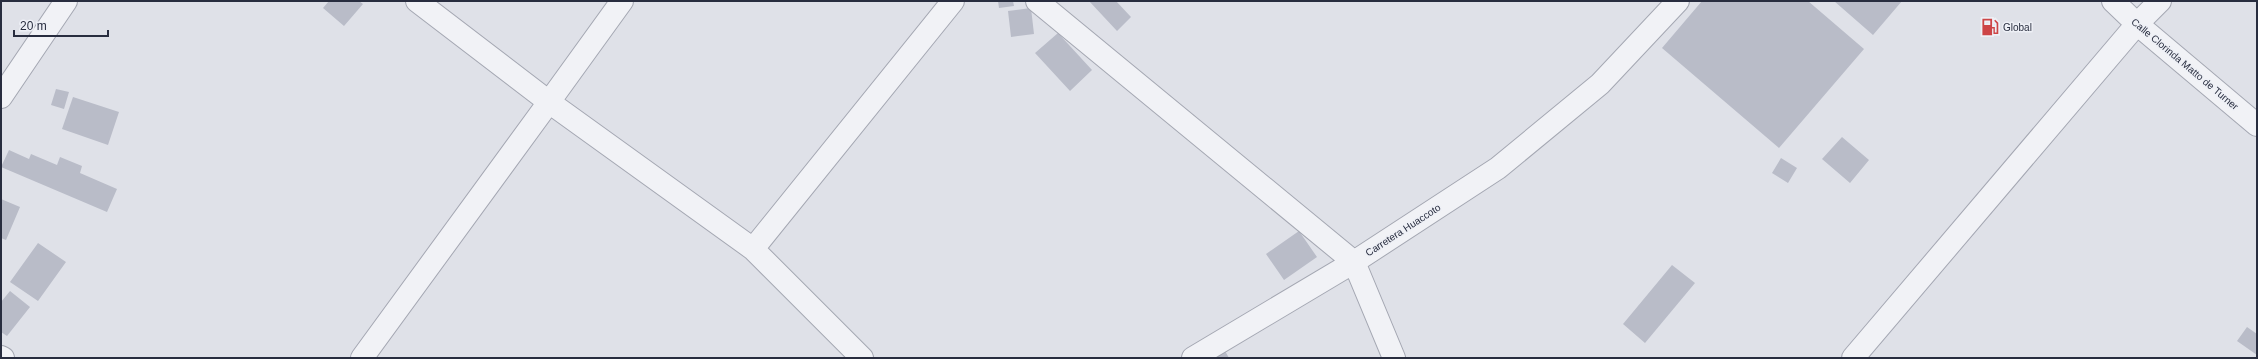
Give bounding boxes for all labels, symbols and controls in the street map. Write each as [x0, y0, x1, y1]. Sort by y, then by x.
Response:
scale bar [14, 12, 108, 38]
street label: Calle Clorinda Matto de Turner [2129, 16, 2241, 112]
fuel station icon: Global [1980, 17, 2000, 37]
text: 20 m [20, 19, 47, 33]
place label: Global [2003, 22, 2032, 33]
street label: Carretera Huaccoto [1363, 201, 1443, 258]

